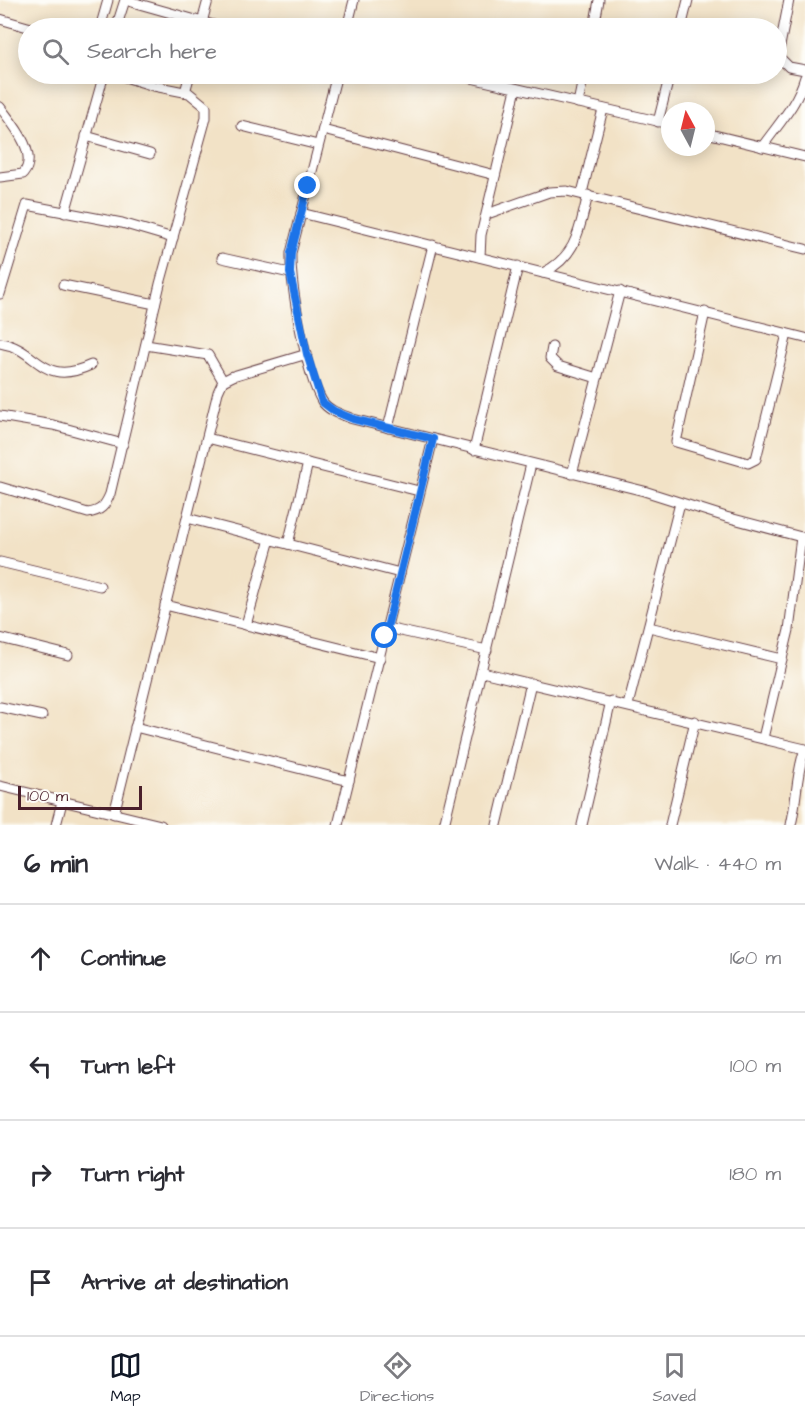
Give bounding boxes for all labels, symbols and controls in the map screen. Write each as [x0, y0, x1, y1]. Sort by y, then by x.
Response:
search box [18, 18, 787, 84]
icon: search [39, 35, 72, 68]
text: Search here [87, 36, 217, 67]
north arrow [661, 102, 715, 156]
route end [294, 172, 320, 198]
route start [371, 622, 397, 648]
scale bar [18, 783, 142, 810]
text: 100 m [27, 785, 68, 807]
text: 6 min [24, 846, 88, 882]
text: Walk · 440 m [654, 850, 781, 878]
icon: ahead [24, 942, 57, 975]
text: Continue [81, 943, 166, 974]
text: 160 m [730, 944, 781, 972]
icon: left [24, 1050, 57, 1083]
text: Turn left [81, 1051, 175, 1082]
text: 100 m [730, 1052, 781, 1080]
icon: right [24, 1158, 57, 1191]
text: Turn right [81, 1159, 184, 1190]
text: 180 m [729, 1160, 781, 1188]
icon: arrive [24, 1266, 57, 1299]
text: Arrive at destination [81, 1267, 288, 1298]
tab: Map [109, 1349, 142, 1407]
tab: Directions [360, 1349, 434, 1407]
tab: Saved [652, 1349, 696, 1407]

